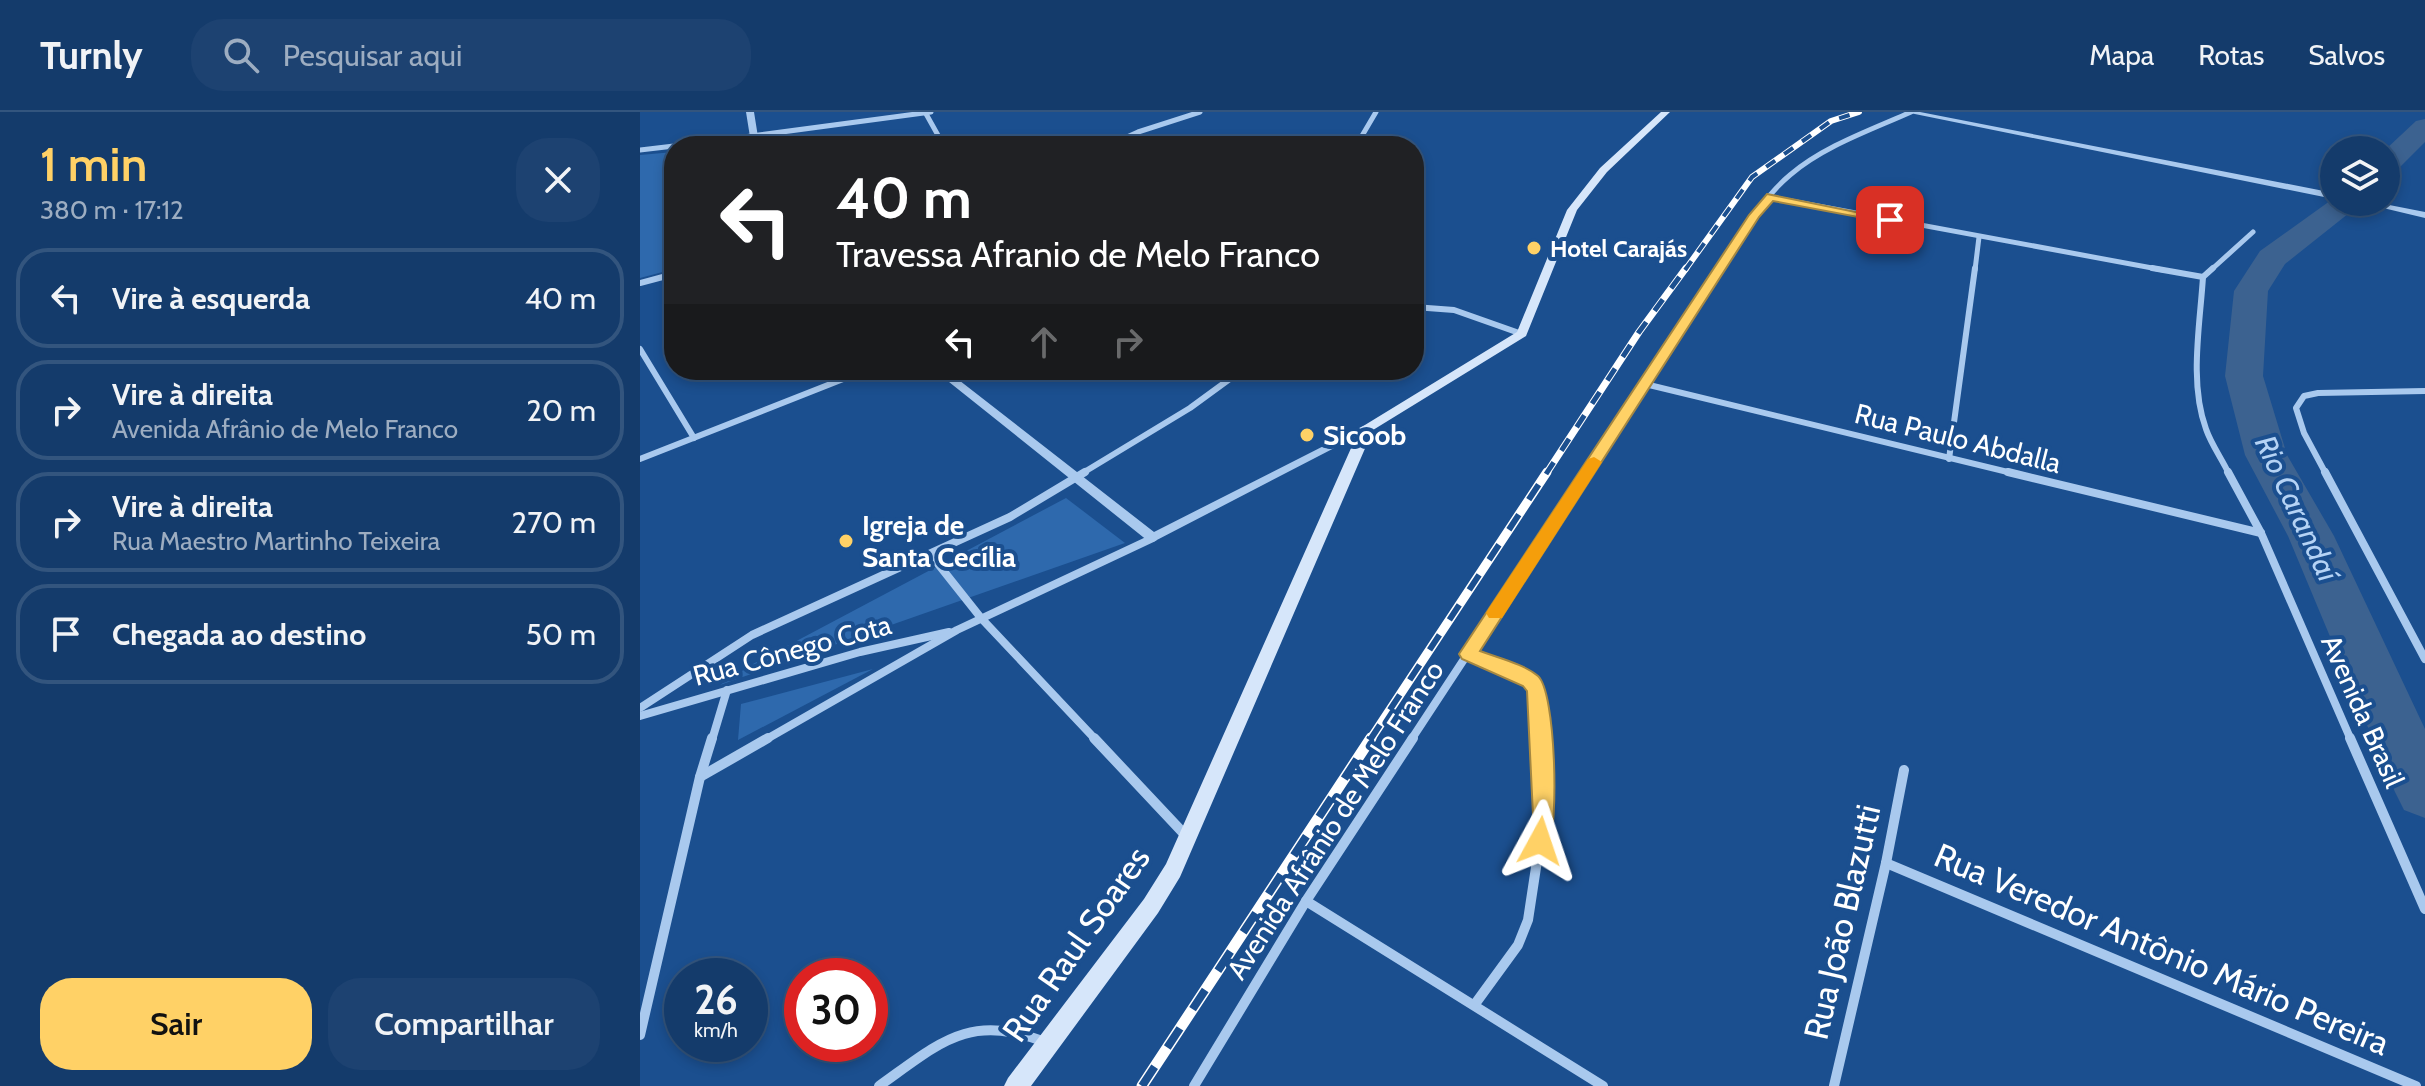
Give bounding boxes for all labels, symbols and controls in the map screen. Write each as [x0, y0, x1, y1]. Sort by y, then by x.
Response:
search box [191, 19, 751, 91]
text: Turnly [40, 32, 143, 79]
icon: search [219, 33, 263, 77]
text: Pesquisar aqui [283, 37, 462, 74]
text: Mapa [2089, 38, 2154, 72]
text: Rotas [2198, 38, 2264, 72]
text: Salvos [2308, 38, 2385, 72]
text: 1 min [40, 135, 147, 193]
map controls [2320, 136, 2400, 216]
button: layers [2320, 136, 2400, 216]
button: close [516, 138, 600, 222]
text: 40 m [836, 164, 972, 232]
icon: left [704, 168, 808, 272]
pin [1856, 186, 1924, 254]
text: 380 m · 17:12 [40, 194, 184, 226]
icon: arrive [1868, 198, 1912, 242]
text: Travessa Afranio de Melo Franco [836, 232, 1320, 276]
place label: Hotel Carajás [1550, 234, 1687, 263]
marker: Hotel Carajás [1525, 239, 1543, 257]
icon: left [44, 276, 88, 320]
text: Vire à esquerda [112, 280, 310, 317]
text: 40 m [525, 280, 596, 317]
icon: left [938, 320, 982, 364]
icon: ahead [1022, 320, 1066, 364]
icon: right [1106, 320, 1150, 364]
text: Vire à direita [112, 376, 273, 413]
icon: right [44, 388, 88, 432]
text: 20 m [526, 392, 596, 429]
street label: Rua Paulo Abdalla [1851, 396, 2065, 480]
text: Avenida Afrânio de Melo Franco [112, 413, 458, 445]
place label: Sicoob [1323, 418, 1406, 452]
marker: Sicoob [1298, 426, 1316, 444]
water label: Rio Carandaí [2247, 429, 2348, 589]
text: Vire à direita [112, 488, 273, 525]
icon: right [44, 500, 88, 544]
text: 270 m [511, 504, 596, 541]
place label: Igreja de Santa Cecília [862, 508, 1016, 574]
text: Rua Maestro Martinho Teixeira [112, 525, 440, 557]
marker: Igreja de Santa Cecília [837, 532, 855, 550]
street label: Rua Cônego Cota [689, 607, 895, 693]
icon: arrive [44, 612, 88, 656]
text: Chegada ao destino [112, 616, 366, 653]
text: 50 m [526, 616, 596, 653]
street label: Avenida Brasil [2314, 629, 2412, 793]
street label: Avenida Afrânio de Melo Franco [1219, 654, 1451, 986]
position arrow [1498, 799, 1582, 883]
street label: Rua João Blazutti [1795, 800, 1889, 1044]
street label: Rua Veredor Antônio Mário Pereira [1928, 834, 2396, 1064]
street label: Rua Raul Soares [993, 838, 1159, 1050]
speed limit sign: 30 [784, 958, 888, 1062]
text: 26 [694, 975, 738, 1024]
button: Sair [40, 978, 312, 1070]
button: Compartilhar [328, 978, 600, 1070]
text: km/h [694, 1018, 738, 1042]

